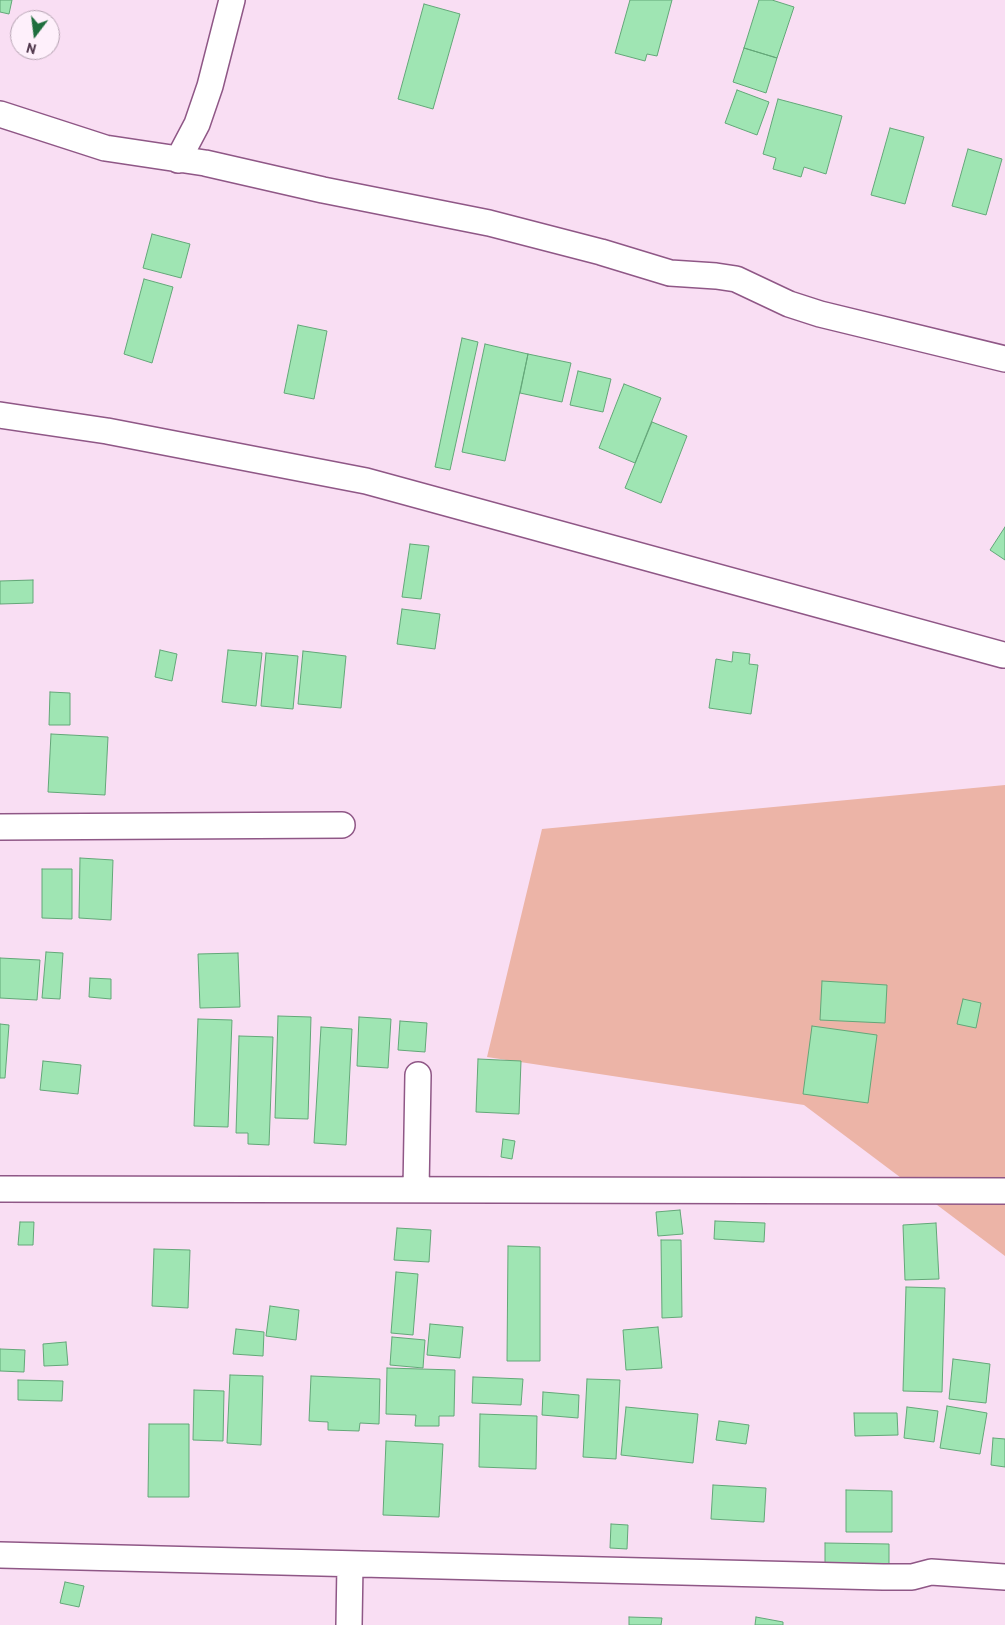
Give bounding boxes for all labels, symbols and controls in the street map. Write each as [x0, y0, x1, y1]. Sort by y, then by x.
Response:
north arrow [10, 10, 60, 60]
text: N [25, 39, 38, 58]

